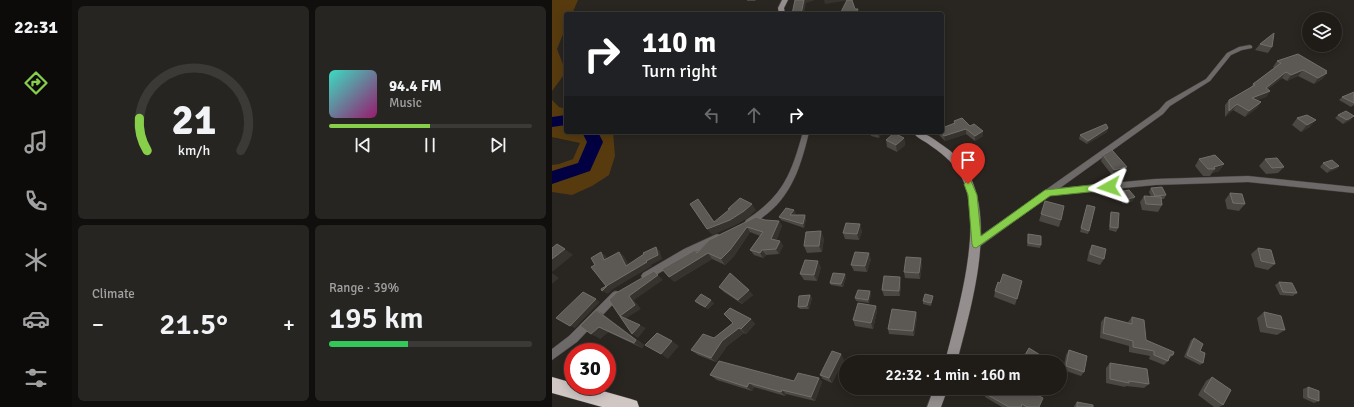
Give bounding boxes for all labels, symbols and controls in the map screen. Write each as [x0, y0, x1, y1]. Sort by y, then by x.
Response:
map controls [1302, 12, 1342, 52]
button: layers [1302, 12, 1342, 52]
text: 22:31 [14, 16, 58, 38]
text: 110 m [642, 26, 716, 60]
icon: right [576, 28, 628, 80]
text: Turn right [642, 60, 717, 82]
icon: directions [22, 69, 50, 97]
text: 94.4 FM [389, 77, 441, 95]
text: 21 [171, 94, 216, 145]
text: Music [389, 95, 422, 111]
icon: left [701, 104, 723, 126]
icon: ahead [743, 104, 765, 126]
icon: right [785, 104, 807, 126]
icon: music [22, 128, 50, 156]
icon: previous [352, 134, 374, 156]
icon: pause [419, 134, 441, 156]
icon: next [487, 134, 509, 156]
text: km/h [177, 141, 210, 158]
pin [951, 143, 985, 184]
icon: arrive [957, 149, 979, 171]
position arrow [1088, 166, 1130, 208]
icon: phone [22, 187, 50, 215]
icon: climate [22, 246, 50, 274]
text: Range · 39% [329, 280, 399, 296]
text: Climate [92, 286, 135, 302]
text: 195 km [329, 300, 424, 337]
icon: car [22, 305, 50, 333]
text: 21.5° [159, 306, 228, 343]
text: − [92, 311, 104, 338]
text: + [283, 311, 295, 338]
speed limit sign: 30 [564, 343, 616, 395]
icon: filters [22, 364, 50, 392]
text: 22:32 · 1 min · 160 m [886, 366, 1020, 384]

